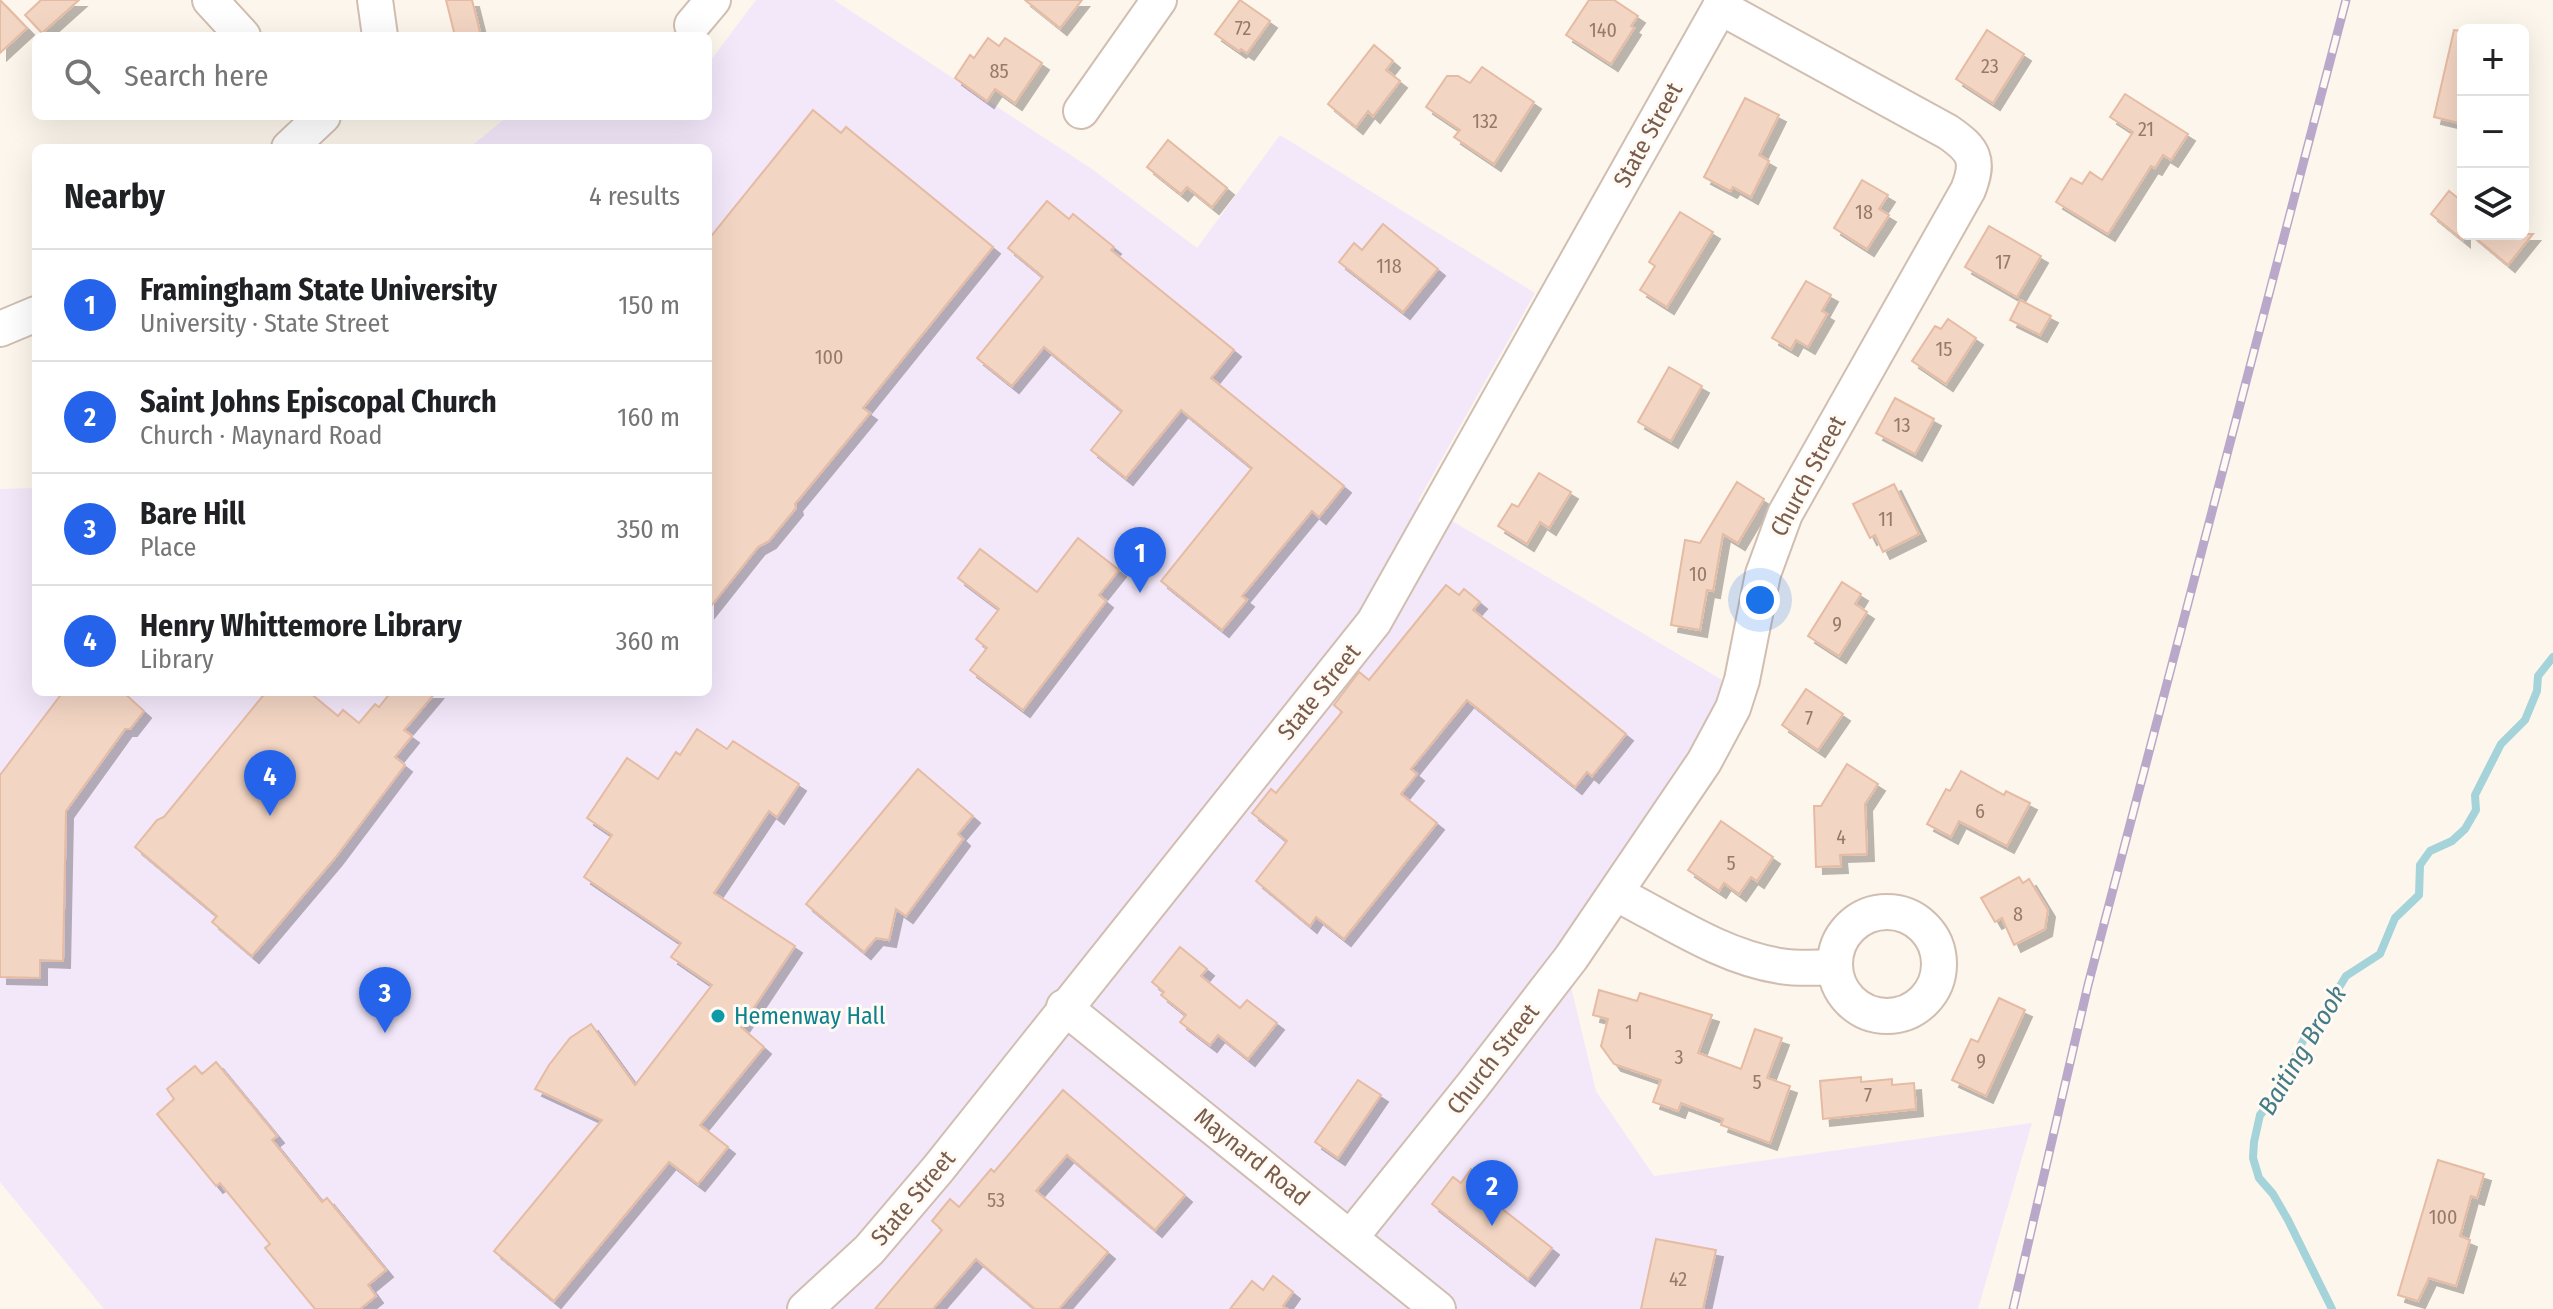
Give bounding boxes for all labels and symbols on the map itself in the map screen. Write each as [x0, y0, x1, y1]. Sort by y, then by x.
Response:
house number: 72 [1235, 16, 1252, 40]
house number: 140 [1589, 18, 1617, 42]
house number: 23 [1981, 54, 1999, 78]
house number: 85 [989, 59, 1009, 83]
street label: State Street [1608, 78, 1688, 192]
house number: 132 [1472, 109, 1498, 133]
house number: 21 [2138, 117, 2154, 141]
house number: 18 [1855, 200, 1873, 224]
house number: 17 [1995, 250, 2011, 274]
house number: 118 [1376, 254, 1402, 278]
house number: 15 [1936, 337, 1952, 361]
house number: 100 [815, 345, 843, 369]
street label: Church Street [1765, 411, 1852, 541]
house number: 13 [1894, 413, 1910, 437]
house number: 11 [1878, 507, 1894, 531]
pin: 1 [1114, 527, 1166, 593]
house number: 10 [1689, 562, 1707, 586]
your location [1740, 580, 1780, 620]
house number: 9 [1832, 612, 1842, 636]
street label: State Street [1272, 638, 1366, 746]
house number: 7 [1805, 706, 1813, 730]
pin: 4 [244, 750, 296, 816]
house number: 6 [1975, 799, 1985, 823]
house number: 4 [1836, 825, 1846, 849]
house number: 5 [1726, 851, 1736, 875]
house number: 8 [2013, 902, 2023, 926]
pin: 3 [359, 967, 411, 1033]
water label: Baiting Brook [2252, 980, 2353, 1120]
street label: Church Street [1441, 998, 1545, 1120]
place label: Hemenway Hall [734, 1002, 885, 1030]
marker: Hemenway Hall [709, 1007, 727, 1025]
house number: 1 [1625, 1020, 1633, 1044]
house number: 3 [1674, 1045, 1684, 1069]
house number: 9 [1976, 1049, 1986, 1073]
house number: 5 [1752, 1070, 1762, 1094]
house number: 7 [1864, 1083, 1872, 1107]
street label: Maynard Road [1189, 1102, 1315, 1212]
street label: State Street [865, 1145, 961, 1251]
pin: 2 [1466, 1160, 1518, 1226]
house number: 53 [987, 1188, 1005, 1212]
house number: 100 [2429, 1205, 2457, 1229]
house number: 42 [1669, 1267, 1687, 1291]

